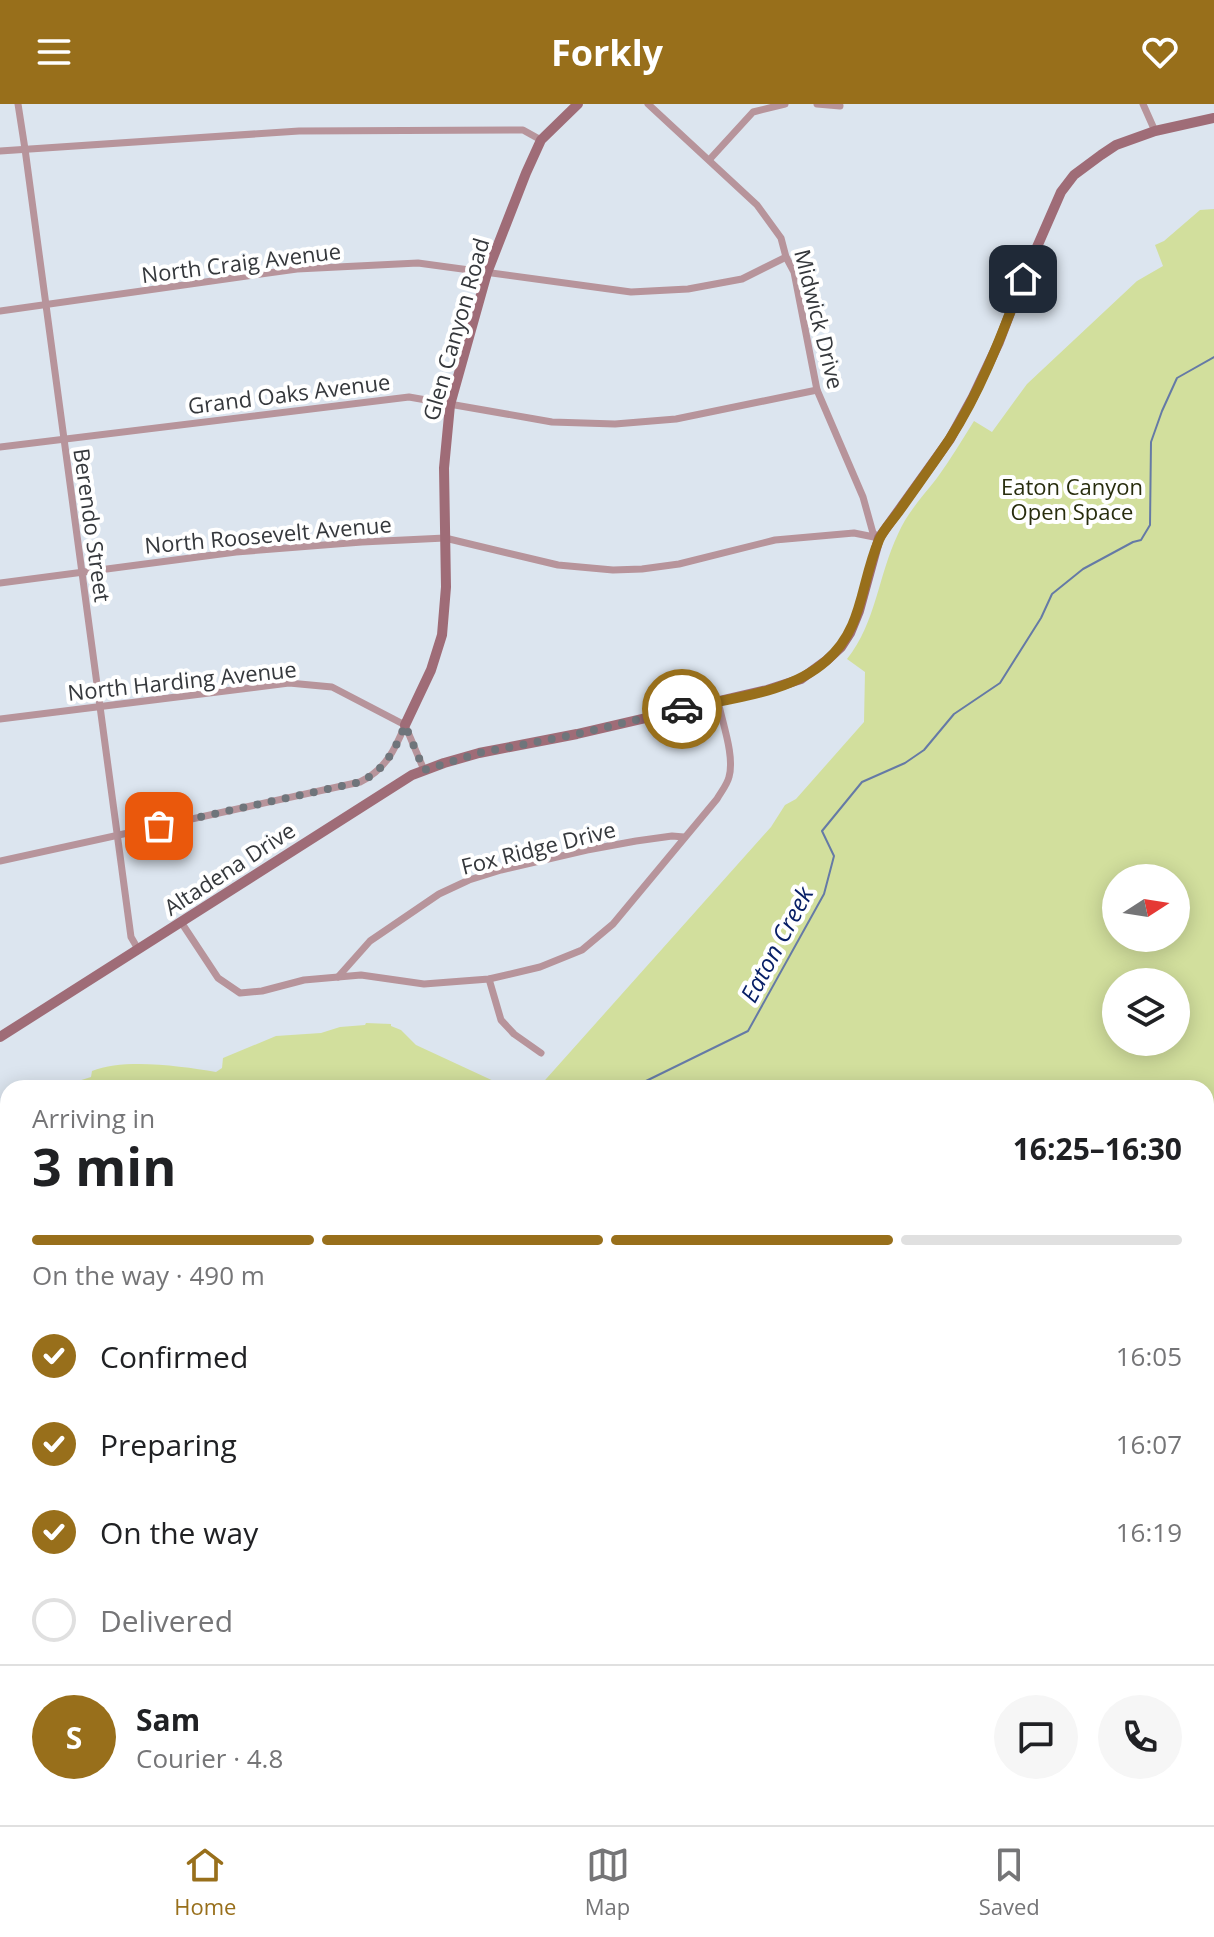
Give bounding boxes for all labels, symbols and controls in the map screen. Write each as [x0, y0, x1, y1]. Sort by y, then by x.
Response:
text: Forkly [551, 28, 663, 77]
icon: menu [32, 30, 76, 74]
icon: heart [1138, 30, 1182, 74]
street label: Glen Canyon Road [415, 234, 495, 424]
street label: North Craig Avenue [140, 235, 342, 289]
pin [989, 245, 1057, 313]
street label: Midwick Drive [788, 246, 852, 392]
icon: home [1001, 257, 1045, 301]
street label: Grand Oaks Avenue [186, 366, 392, 420]
street label: Berendo Street [67, 446, 119, 604]
park label: Eaton Canyon Open Space [1001, 471, 1143, 526]
street label: North Roosevelt Avenue [143, 508, 393, 560]
street label: North Harding Avenue [66, 653, 298, 707]
courier [642, 669, 722, 749]
icon: car [660, 687, 704, 731]
pin [125, 792, 193, 860]
icon: bag [137, 804, 181, 848]
street label: Fox Ridge Drive [458, 813, 618, 881]
street label: Altadena Drive [158, 814, 300, 922]
north arrow [1102, 864, 1190, 952]
map controls [1102, 864, 1190, 1056]
water label: Eaton Creek [732, 879, 821, 1008]
button: layers [1102, 968, 1190, 1056]
text: Arriving in [32, 1100, 155, 1136]
text: 16:25–16:30 [1013, 1128, 1182, 1169]
text: 3 min [32, 1130, 176, 1201]
text: On the way · 490 m [32, 1257, 265, 1293]
icon: check [32, 1334, 76, 1378]
text: Confirmed [100, 1336, 248, 1377]
text: 16:05 [1116, 1338, 1182, 1374]
icon: check [32, 1422, 76, 1466]
text: Preparing [100, 1424, 237, 1465]
text: 16:07 [1116, 1426, 1182, 1462]
icon: check [32, 1510, 76, 1554]
text: On the way [100, 1512, 258, 1553]
text: 16:19 [1116, 1514, 1182, 1550]
text: Delivered [100, 1600, 233, 1641]
button: chat [994, 1695, 1078, 1779]
button: phone [1098, 1695, 1182, 1779]
text: Sam [136, 1699, 200, 1740]
text: S [66, 1717, 82, 1758]
text: Courier · 4.8 [136, 1740, 283, 1776]
tab: Home [174, 1843, 236, 1921]
tab: Map [585, 1843, 630, 1921]
tab: Saved [979, 1843, 1040, 1921]

